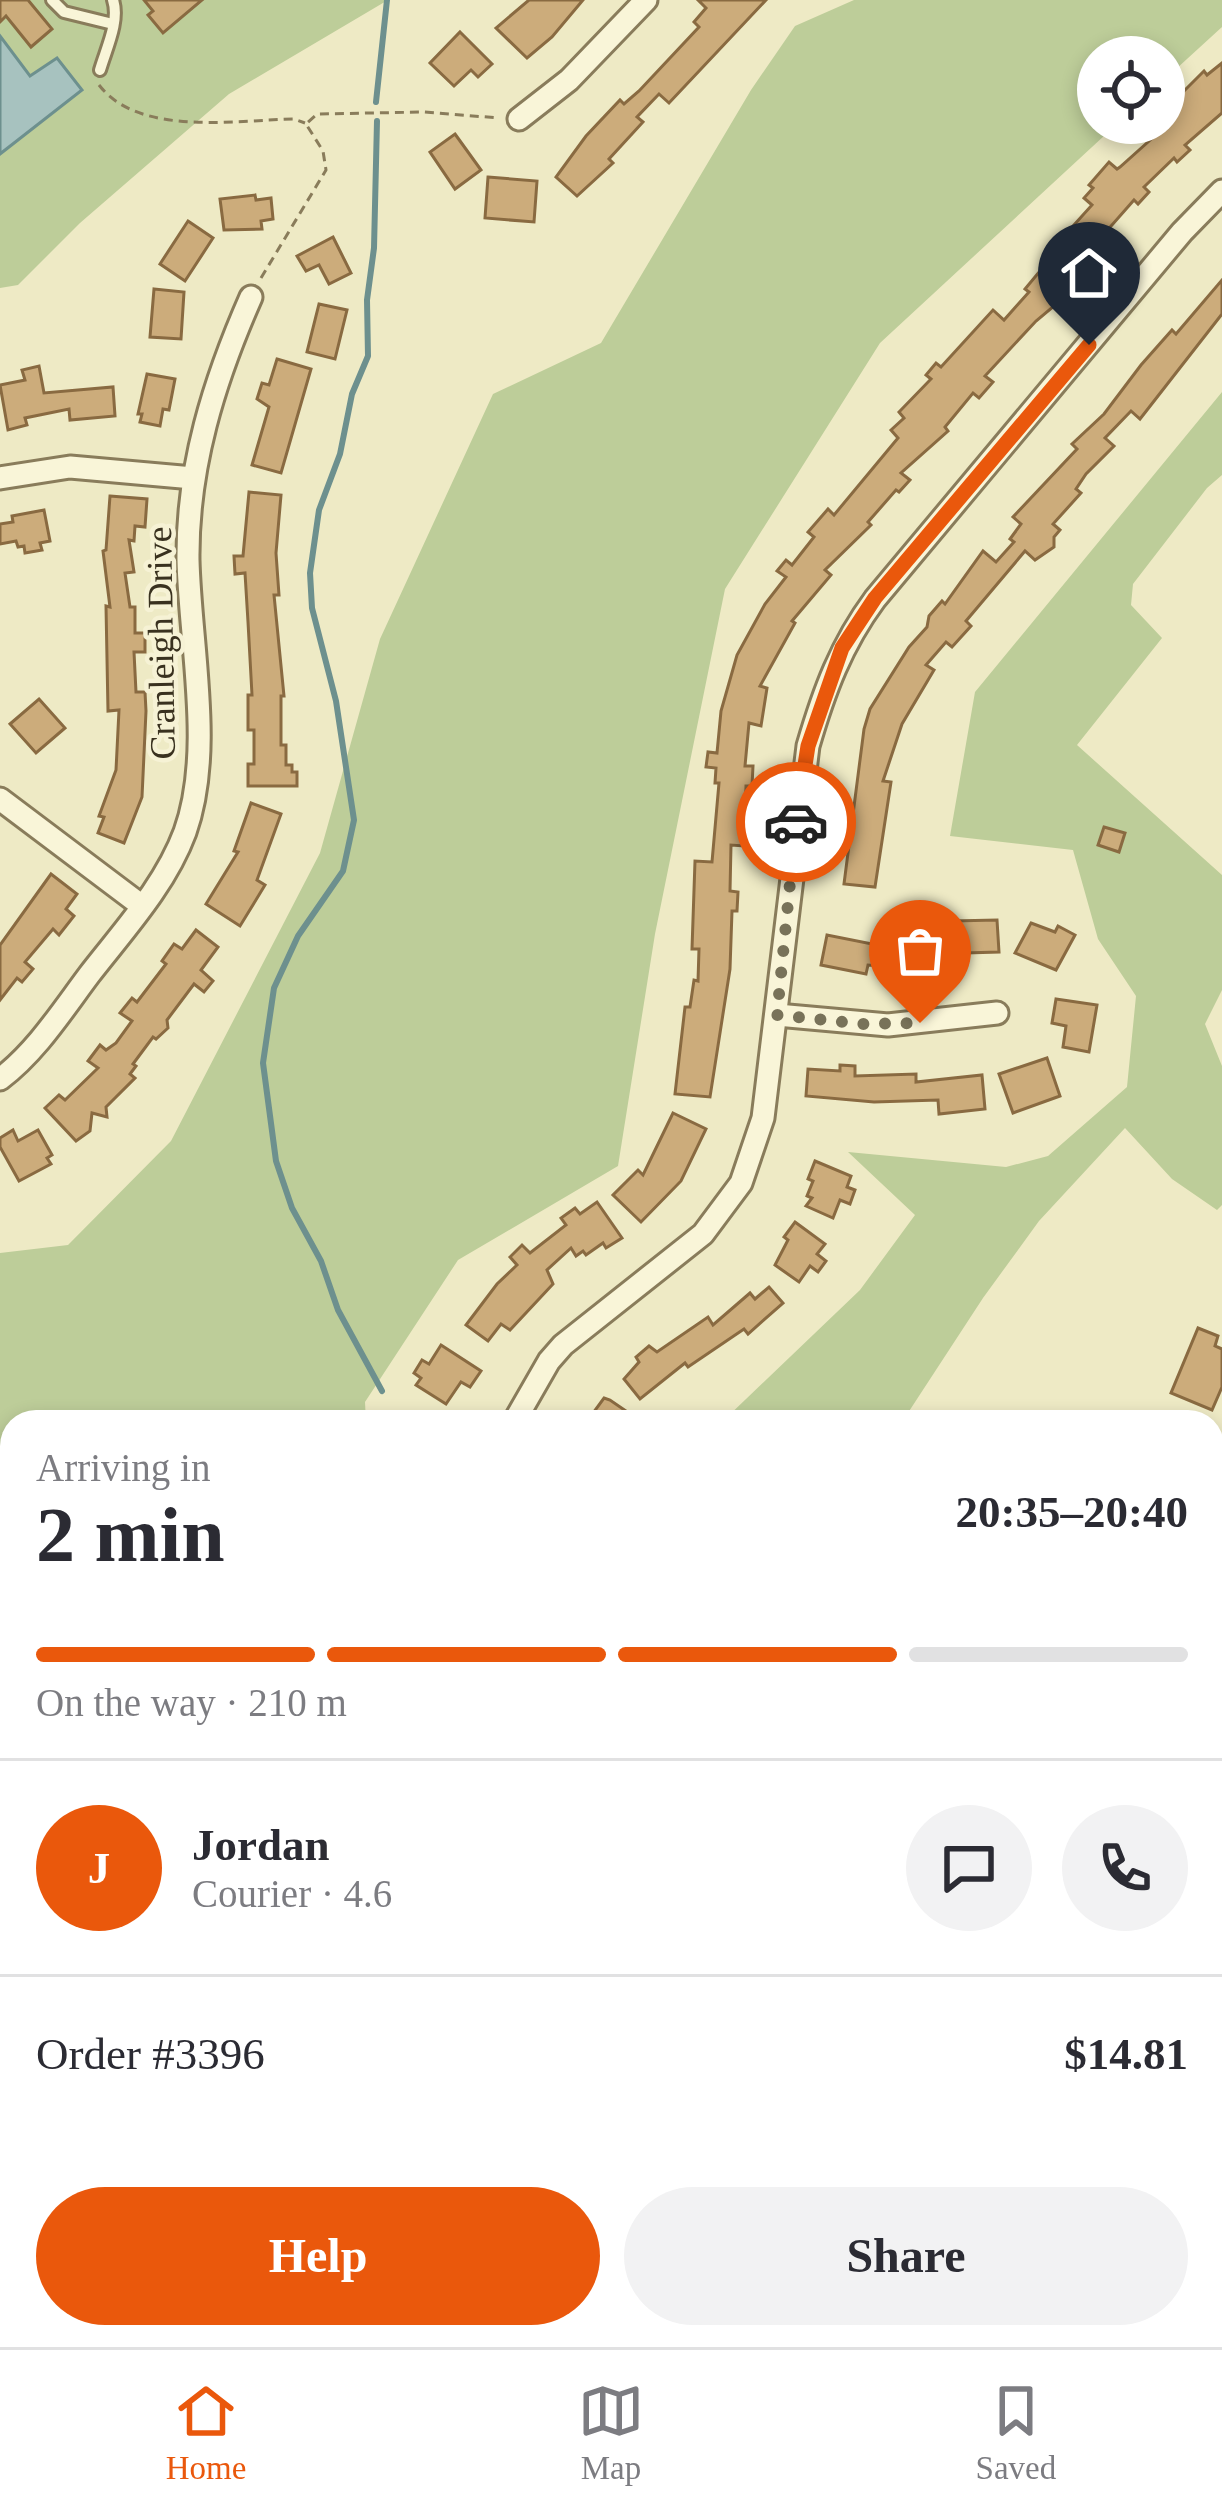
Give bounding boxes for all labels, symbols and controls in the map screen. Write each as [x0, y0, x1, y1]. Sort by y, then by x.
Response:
map controls [1077, 36, 1185, 144]
button: locate [1077, 36, 1185, 144]
pin [1038, 222, 1140, 345]
icon: home [1056, 240, 1122, 306]
street label: Cranleigh Drive [139, 526, 183, 760]
courier [736, 762, 856, 882]
icon: car [763, 789, 829, 855]
pin [869, 900, 971, 1023]
icon: bag [887, 918, 953, 984]
text: Arriving in [36, 1446, 210, 1489]
text: 20:35–20:40 [956, 1487, 1188, 1537]
text: 2 min [36, 1491, 225, 1578]
text: On the way · 210 m [36, 1681, 347, 1724]
button: chat [906, 1805, 1032, 1931]
button: phone [1062, 1805, 1188, 1931]
text: Jordan [192, 1820, 330, 1870]
text: J [88, 1843, 110, 1893]
text: Courier · 4.6 [192, 1872, 392, 1915]
text: Order #3396 [36, 2029, 265, 2079]
text: $14.81 [1064, 2029, 1188, 2079]
button: Help [36, 2187, 600, 2325]
button: Share [624, 2187, 1188, 2325]
tab: Home [166, 2378, 246, 2487]
tab: Map [578, 2378, 644, 2487]
tab: Saved [976, 2378, 1056, 2487]

